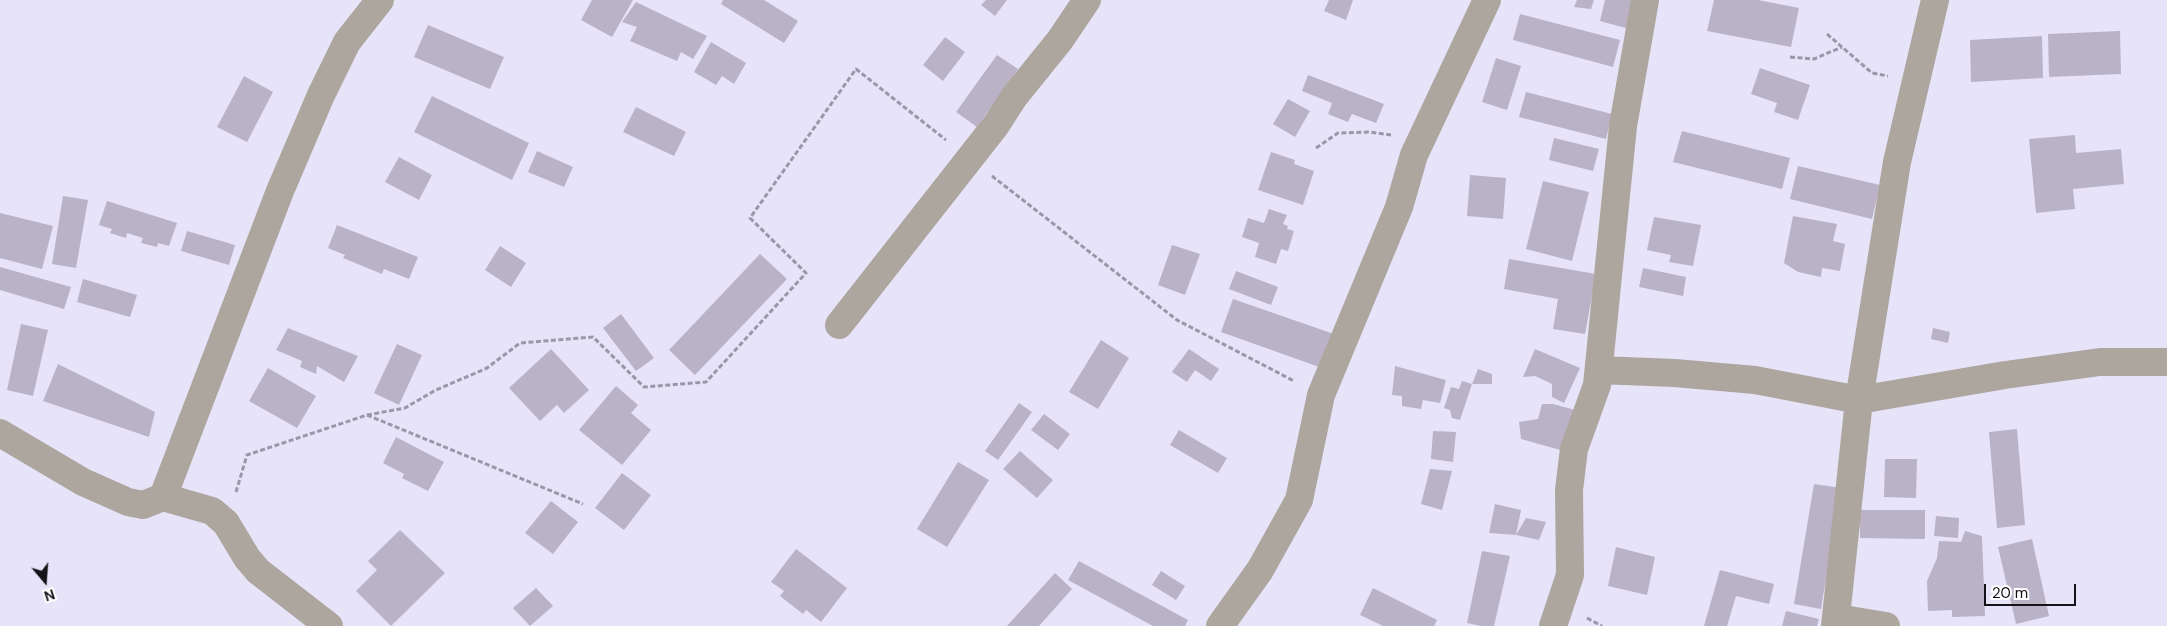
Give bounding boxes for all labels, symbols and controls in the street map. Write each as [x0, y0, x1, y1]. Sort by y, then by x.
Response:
north arrow [20, 556, 70, 606]
scale bar [1987, 574, 2080, 606]
text: 20 m [1992, 583, 2028, 603]
text: N [42, 585, 57, 605]

